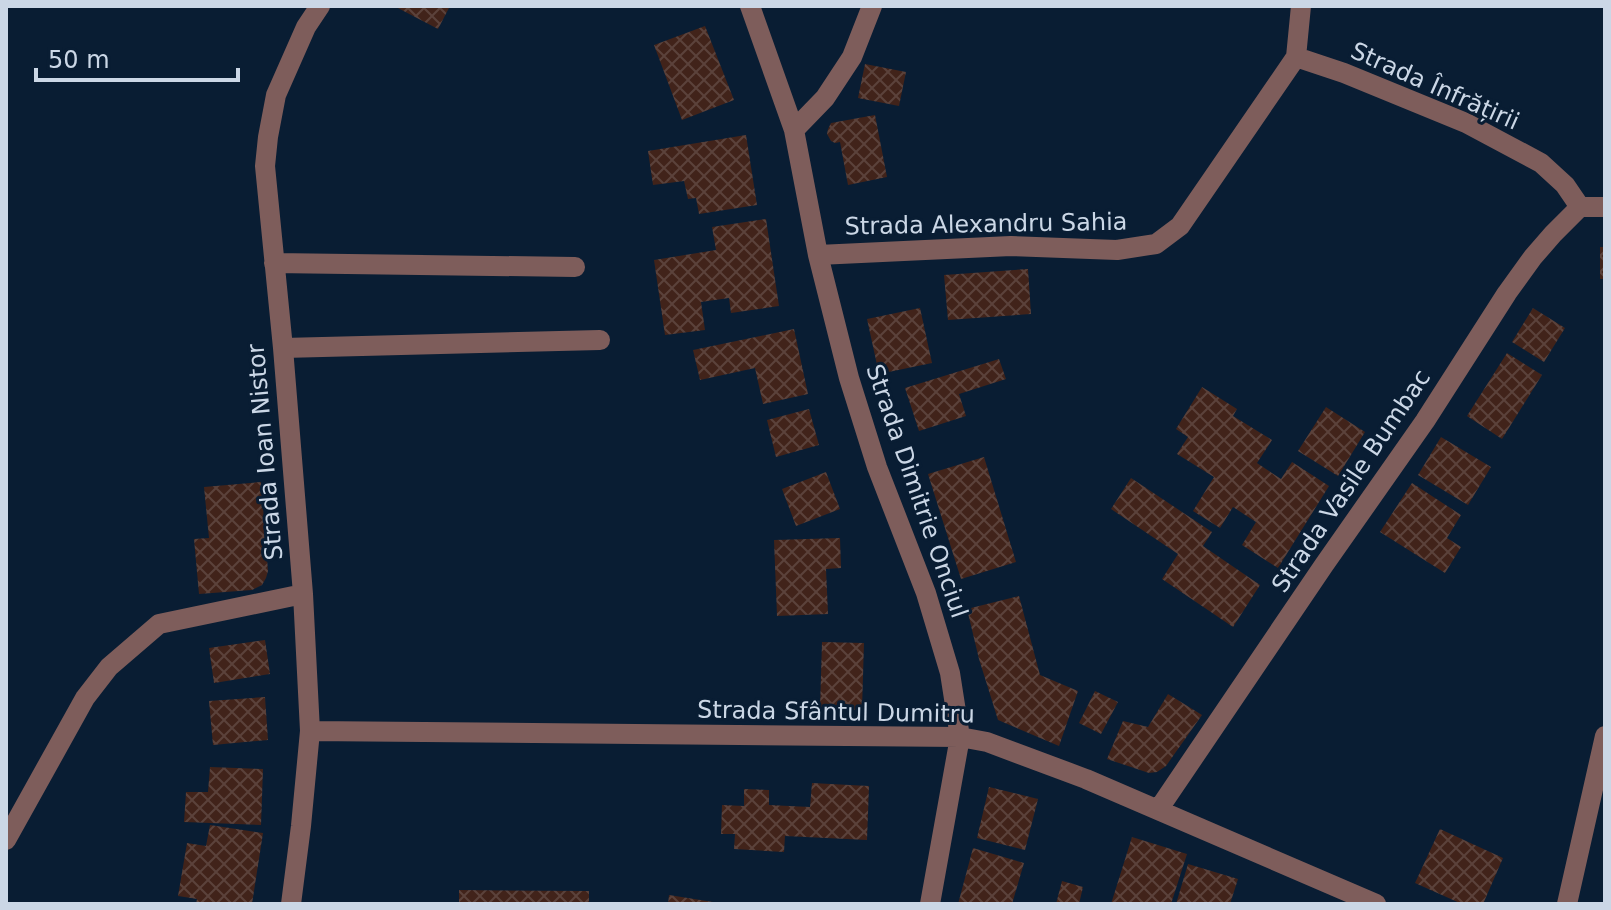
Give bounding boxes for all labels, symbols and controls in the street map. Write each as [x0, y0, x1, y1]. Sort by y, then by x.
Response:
scale bar [36, 32, 238, 82]
street label: Strada Înfrățirii [1346, 35, 1524, 136]
text: 50 m [48, 46, 110, 74]
street label: Strada Alexandru Sahia [844, 208, 1128, 240]
street label: Strada Ioan Nistor [242, 342, 288, 561]
street label: Strada Dimitrie Onciul [860, 361, 974, 621]
street label: Strada Vasile Bumbac [1266, 364, 1436, 598]
street label: Strada Sfântul Dumitru [697, 696, 975, 728]

